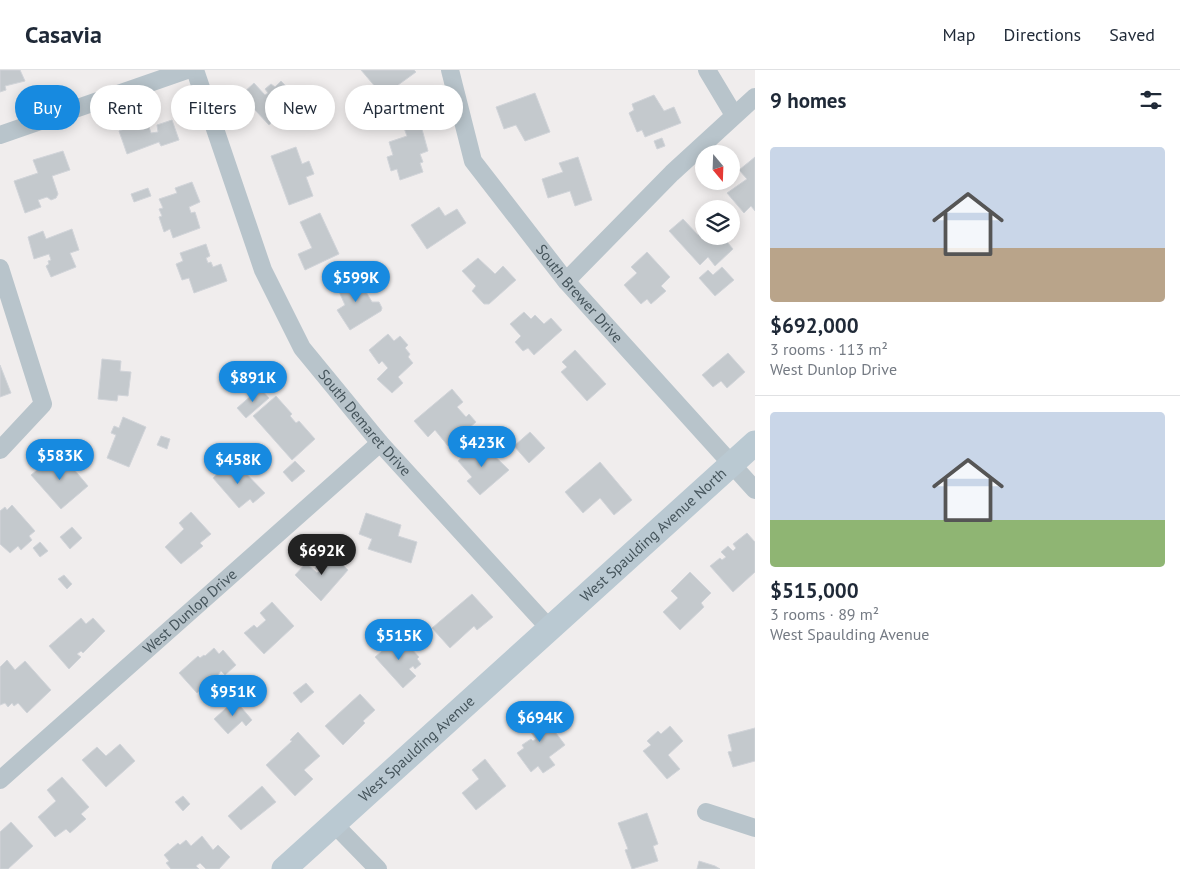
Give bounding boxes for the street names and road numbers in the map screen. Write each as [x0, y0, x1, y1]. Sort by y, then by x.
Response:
street label: South Brewer Drive [532, 240, 627, 347]
street label: South Demaret Drive [314, 365, 415, 480]
street label: West Spaulding Avenue North [576, 464, 730, 606]
street label: West Dunlop Drive [139, 564, 241, 658]
street label: West Spaulding Avenue [355, 691, 478, 806]

